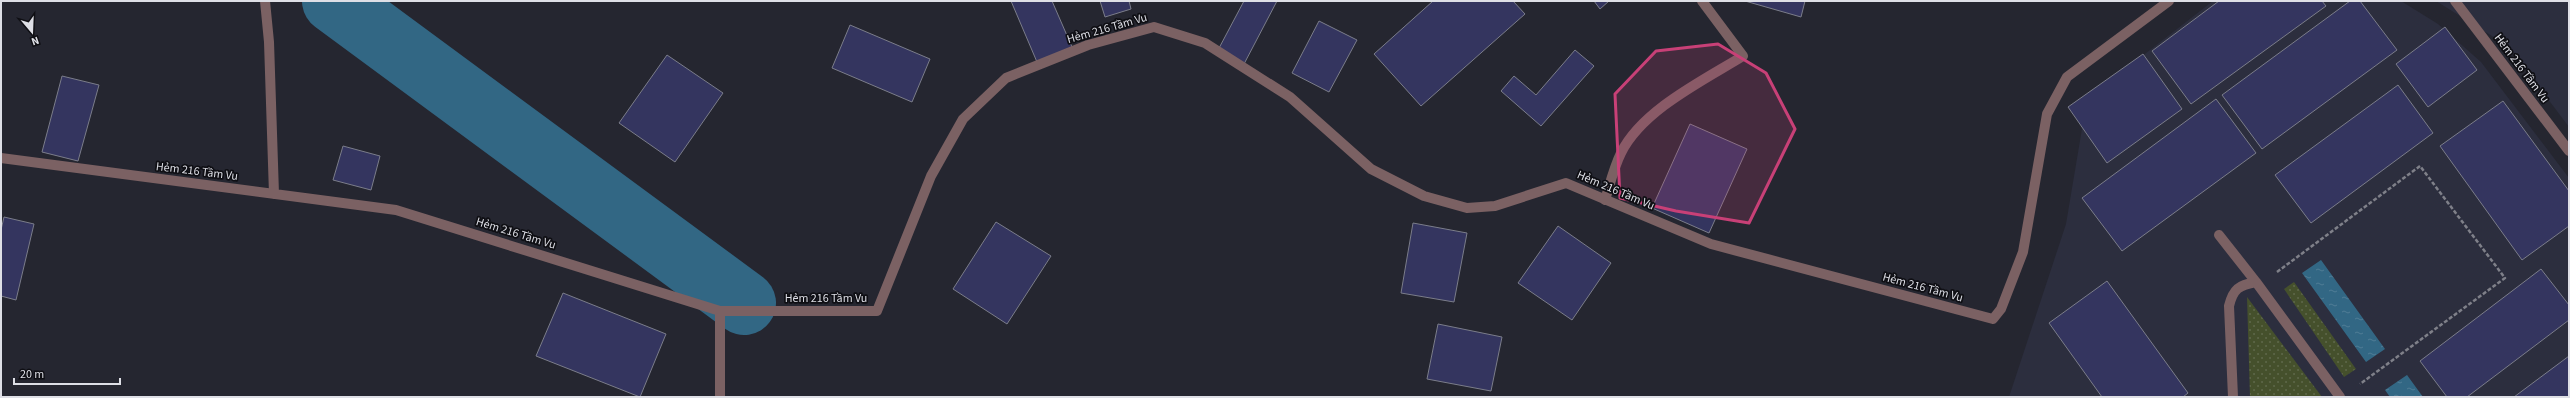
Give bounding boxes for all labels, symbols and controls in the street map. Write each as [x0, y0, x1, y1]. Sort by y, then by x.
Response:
street label: Hẻm 216 Tầm Vu [1065, 9, 1149, 48]
north arrow [12, 12, 52, 52]
street label: Hẻm 216 Tầm Vu [2490, 30, 2553, 106]
text: N [29, 33, 41, 49]
street label: Hẻm 216 Tầm Vu [155, 158, 239, 185]
street label: Hẻm 216 Tầm Vu [1574, 166, 1657, 214]
street label: Hẻm 216 Tầm Vu [474, 213, 558, 254]
street label: Hẻm 216 Tầm Vu [1881, 269, 1965, 306]
street label: Hẻm 216 Tầm Vu [785, 290, 867, 307]
scale bar [14, 360, 120, 386]
text: 20 m [20, 366, 44, 383]

